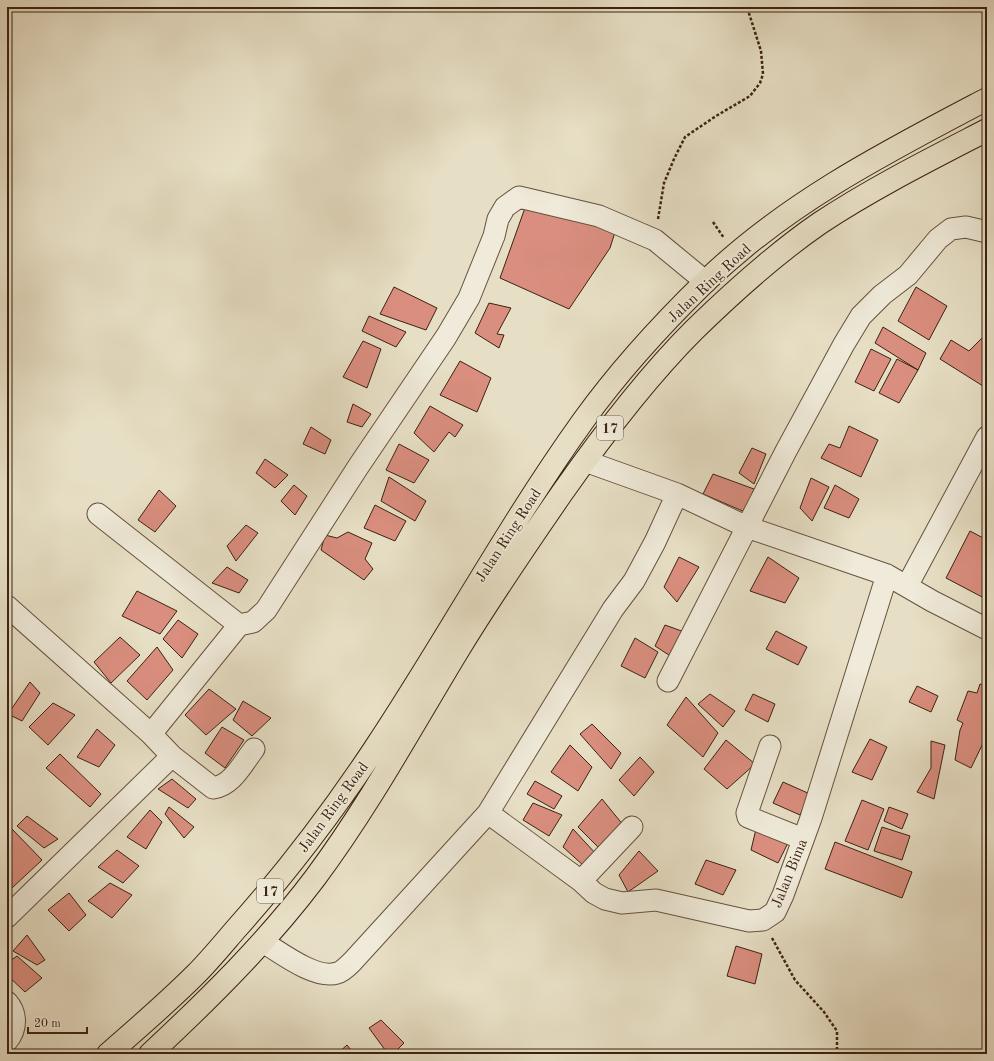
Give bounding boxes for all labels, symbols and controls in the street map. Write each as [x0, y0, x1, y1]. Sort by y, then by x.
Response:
street label: Jalan Ring Road [665, 242, 755, 326]
road number: 17 [597, 416, 623, 440]
street label: Jalan Ring Road [474, 486, 545, 585]
street label: Jalan Ring Road [296, 760, 372, 856]
street label: Jalan Bima [770, 836, 811, 910]
road number: 17 [257, 879, 283, 903]
scale bar [28, 1009, 87, 1035]
text: 20 m [34, 1018, 61, 1030]

